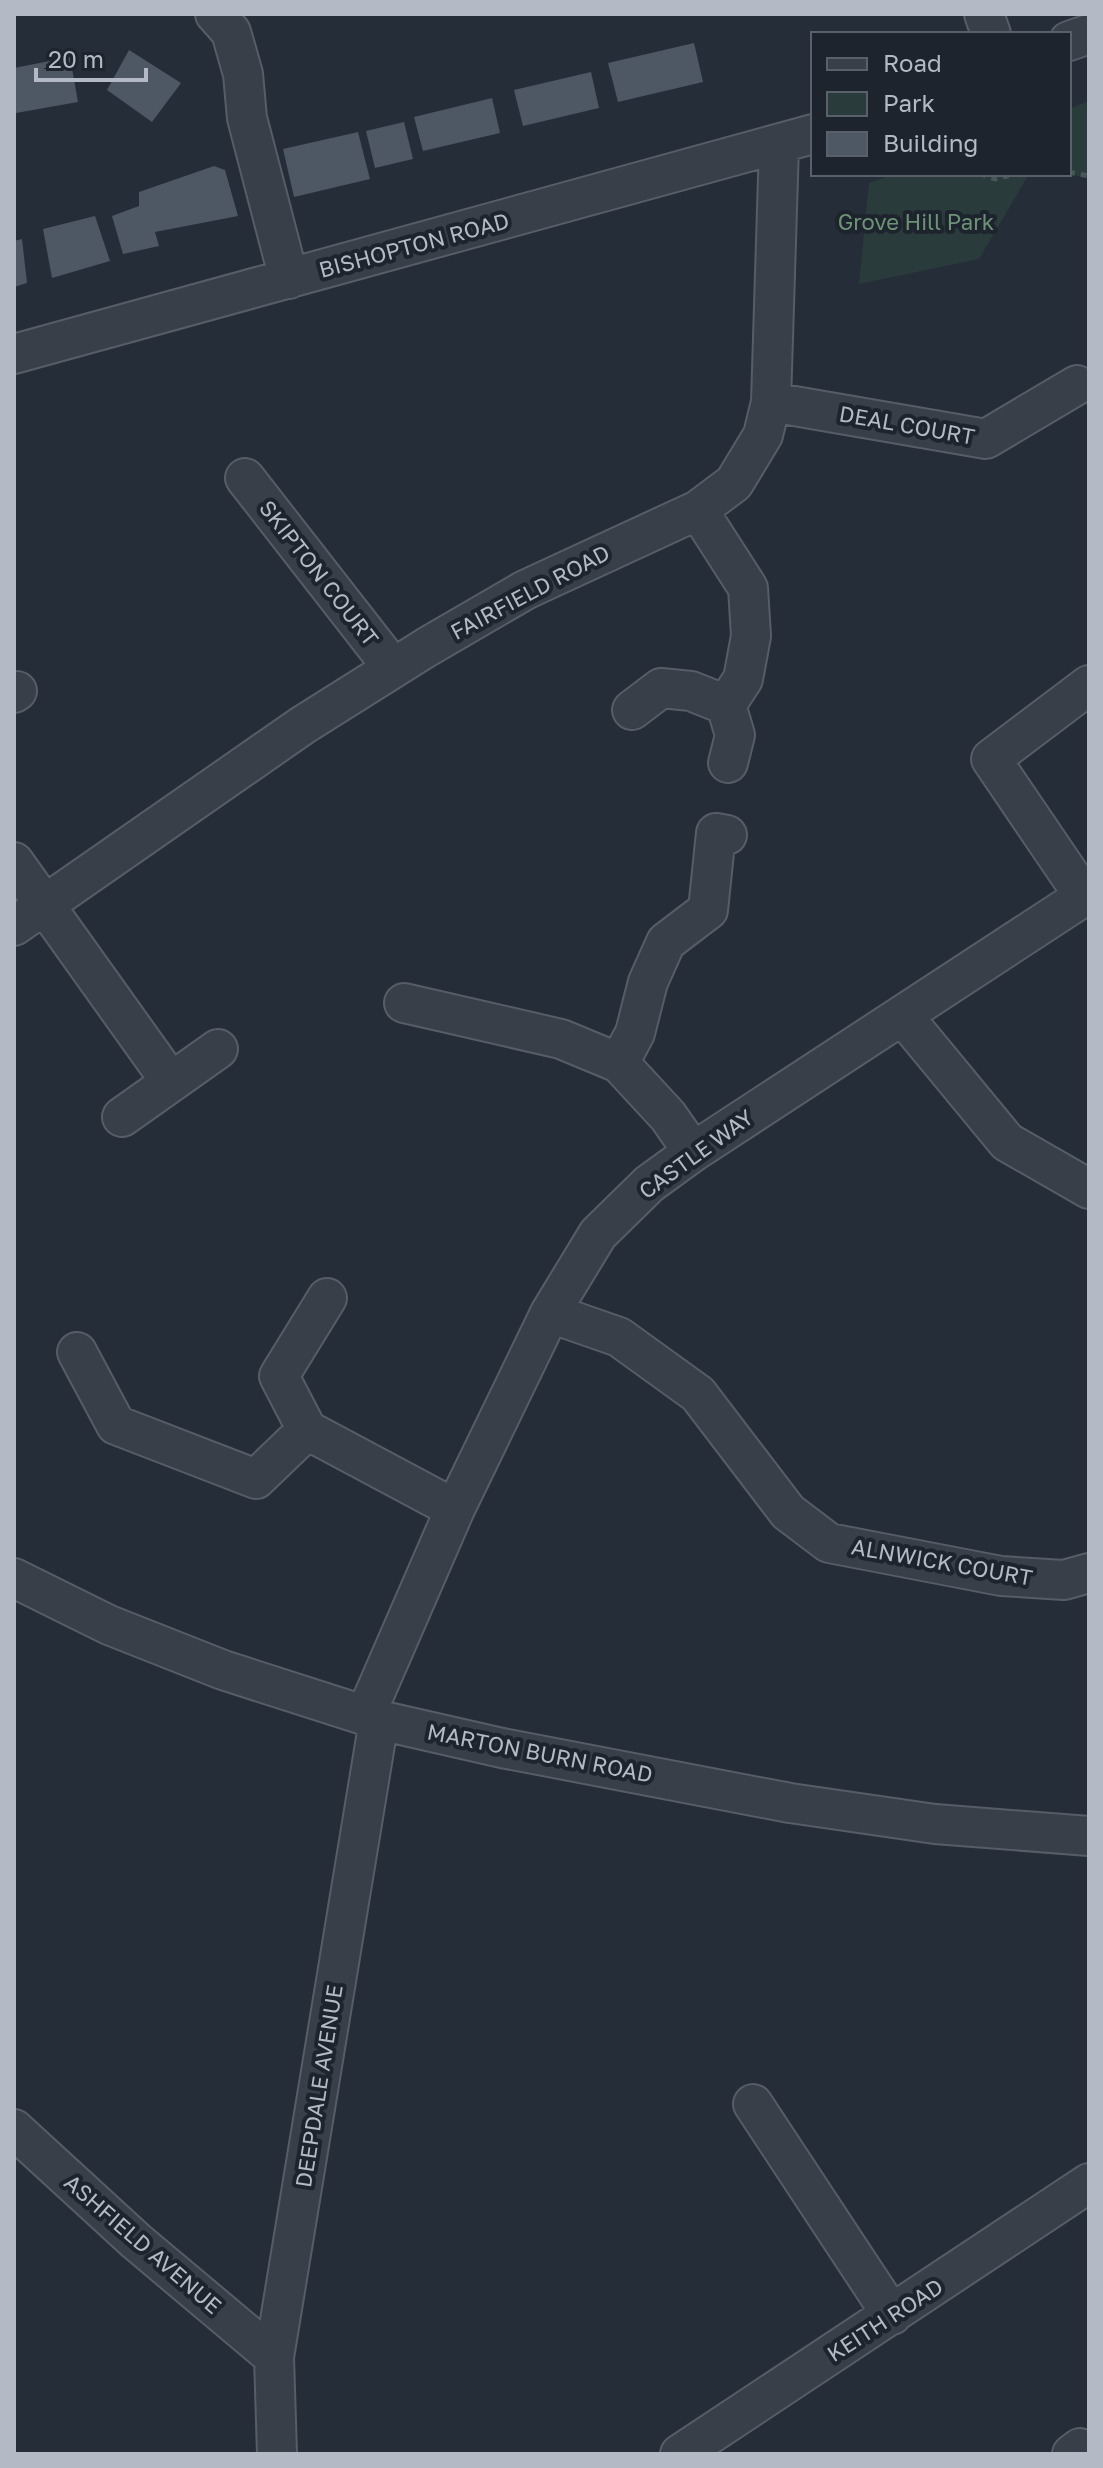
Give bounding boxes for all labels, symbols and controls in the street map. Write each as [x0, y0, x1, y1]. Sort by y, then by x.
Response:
scale bar [36, 32, 146, 82]
legend [811, 32, 1071, 176]
text: 20 m [48, 44, 104, 73]
text: Road [883, 48, 942, 77]
text: Park [883, 88, 935, 117]
text: Building [883, 128, 978, 157]
street label: BISHOPTON ROAD [316, 206, 512, 283]
park label: Grove Hill Park [838, 208, 994, 235]
street label: DEAL COURT [837, 399, 977, 450]
street label: SKIPTON COURT [254, 494, 385, 651]
street label: FAIRFIELD ROAD [446, 538, 614, 645]
street label: CASTLE WAY [633, 1103, 758, 1204]
street label: ALNWICK COURT [849, 1532, 1035, 1591]
street label: MARTON BURN ROAD [425, 1717, 655, 1788]
street label: DEEPDALE AVENUE [289, 1983, 348, 2189]
street label: ASHFIELD AVENUE [59, 2168, 227, 2319]
street label: KEITH ROAD [822, 2272, 948, 2367]

